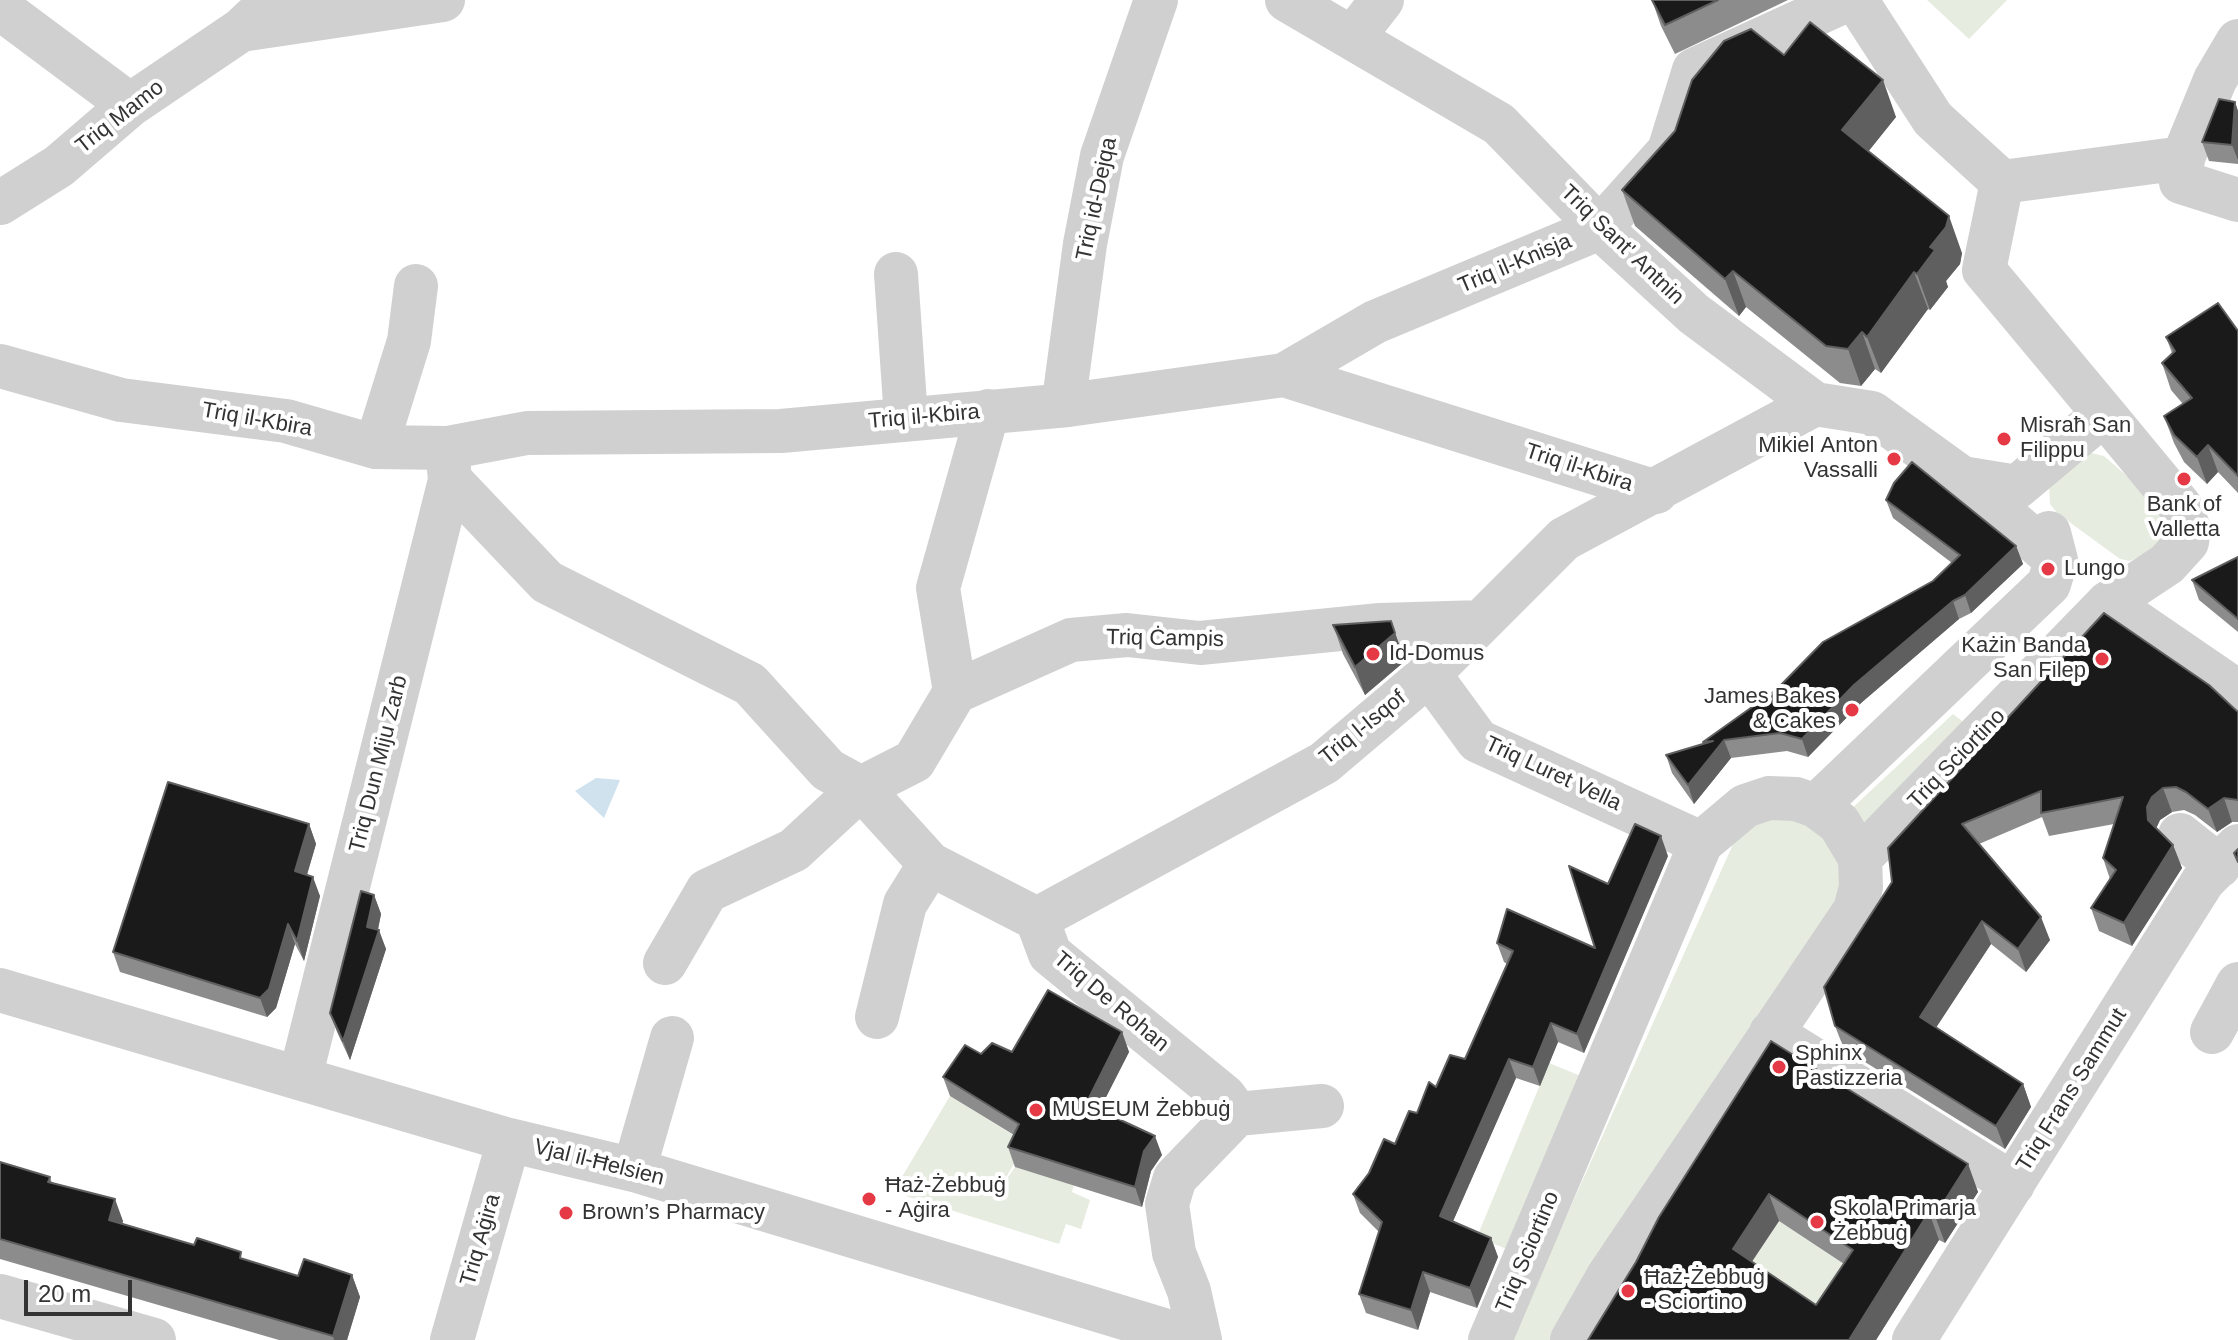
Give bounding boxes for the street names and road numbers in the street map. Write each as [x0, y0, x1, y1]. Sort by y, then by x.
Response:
street label: Triq Mamo [71, 74, 169, 160]
street label: Triq id-Dejqa [1071, 135, 1123, 263]
street label: Triq Sant' Antnin [1555, 180, 1689, 310]
street label: Triq il-Knisja [1455, 228, 1575, 300]
street label: Triq il-Kbira [200, 397, 314, 443]
street label: Triq il-Kbira [867, 399, 981, 435]
street label: Triq il-Kbira [1522, 438, 1636, 498]
street label: Triq Ċampis [1106, 625, 1224, 653]
street label: Triq Dun Miju Zarb [344, 673, 414, 855]
street label: Triq l-Isqof [1315, 685, 1411, 771]
street label: Triq Sciortino [1903, 704, 2011, 814]
street label: Triq Luret Vella [1481, 731, 1625, 817]
street label: Triq De Rohan [1048, 946, 1174, 1058]
street label: Triq Frans Sammut [2011, 1004, 2133, 1176]
street label: Vjal il-Ħelsien [531, 1134, 667, 1192]
street label: Triq Sciortino [1491, 1188, 1565, 1316]
street label: Triq Aġira [455, 1191, 507, 1289]

